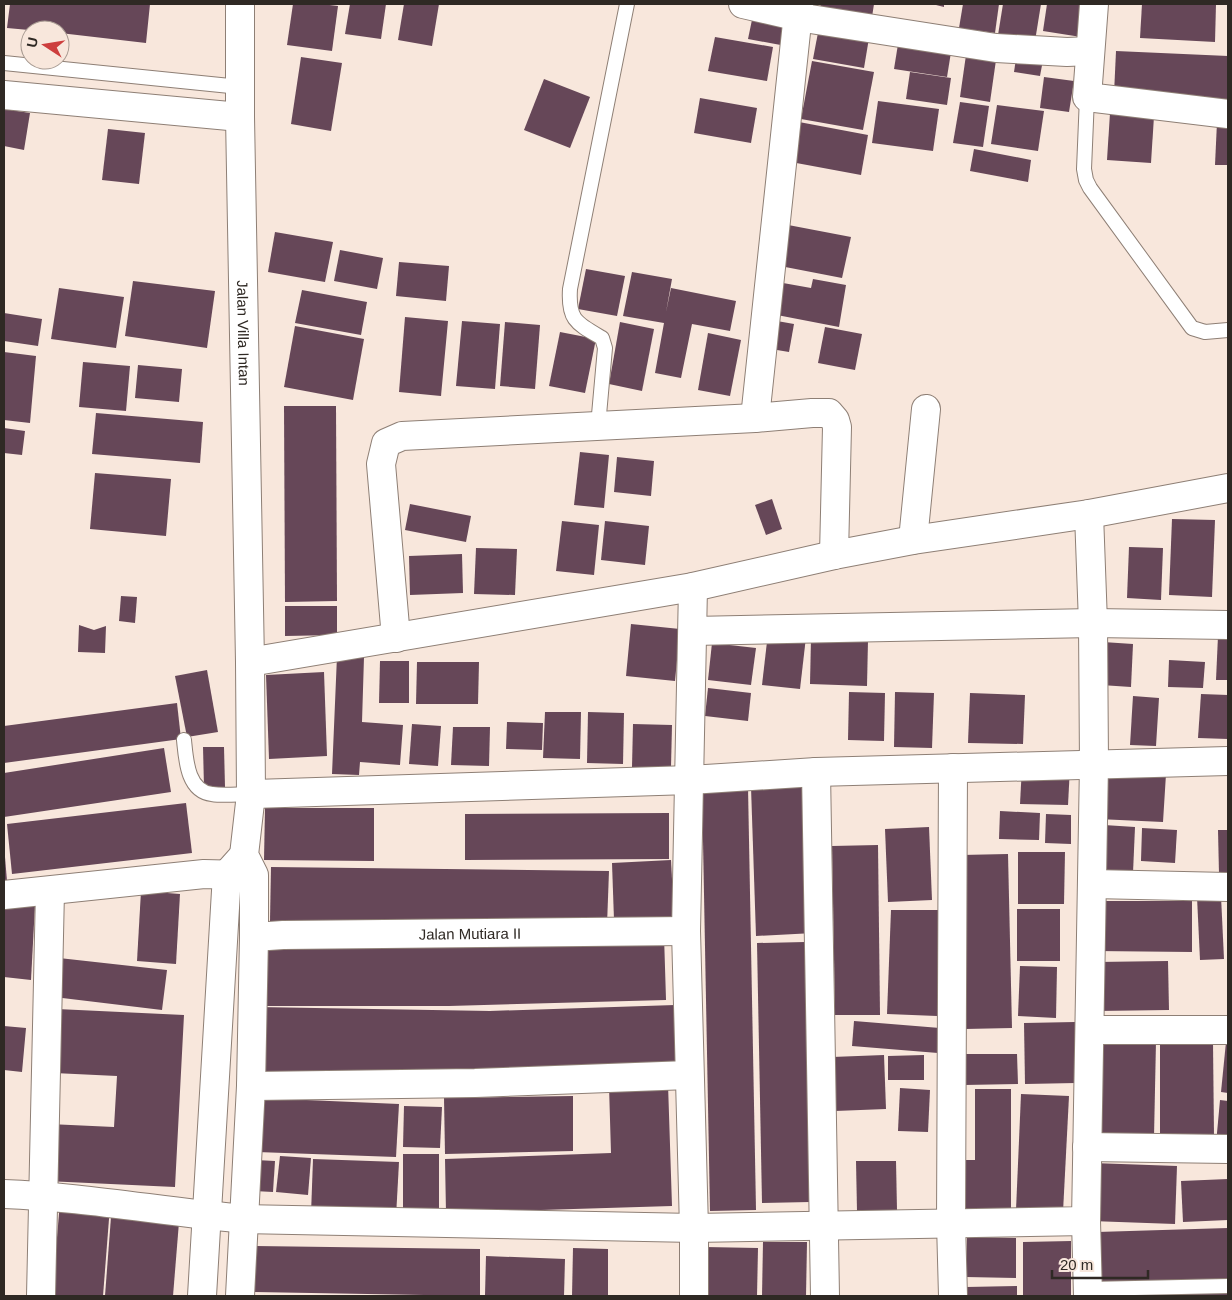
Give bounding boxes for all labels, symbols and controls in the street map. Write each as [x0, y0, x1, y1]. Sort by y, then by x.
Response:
north arrow [20, 20, 70, 70]
text: U [23, 36, 41, 49]
street label: Jalan Villa Intan [234, 280, 253, 386]
street label: Jalan Mutiara II [419, 924, 521, 942]
scale bar [1052, 1248, 1148, 1280]
text: 20 m [1060, 1256, 1093, 1273]

